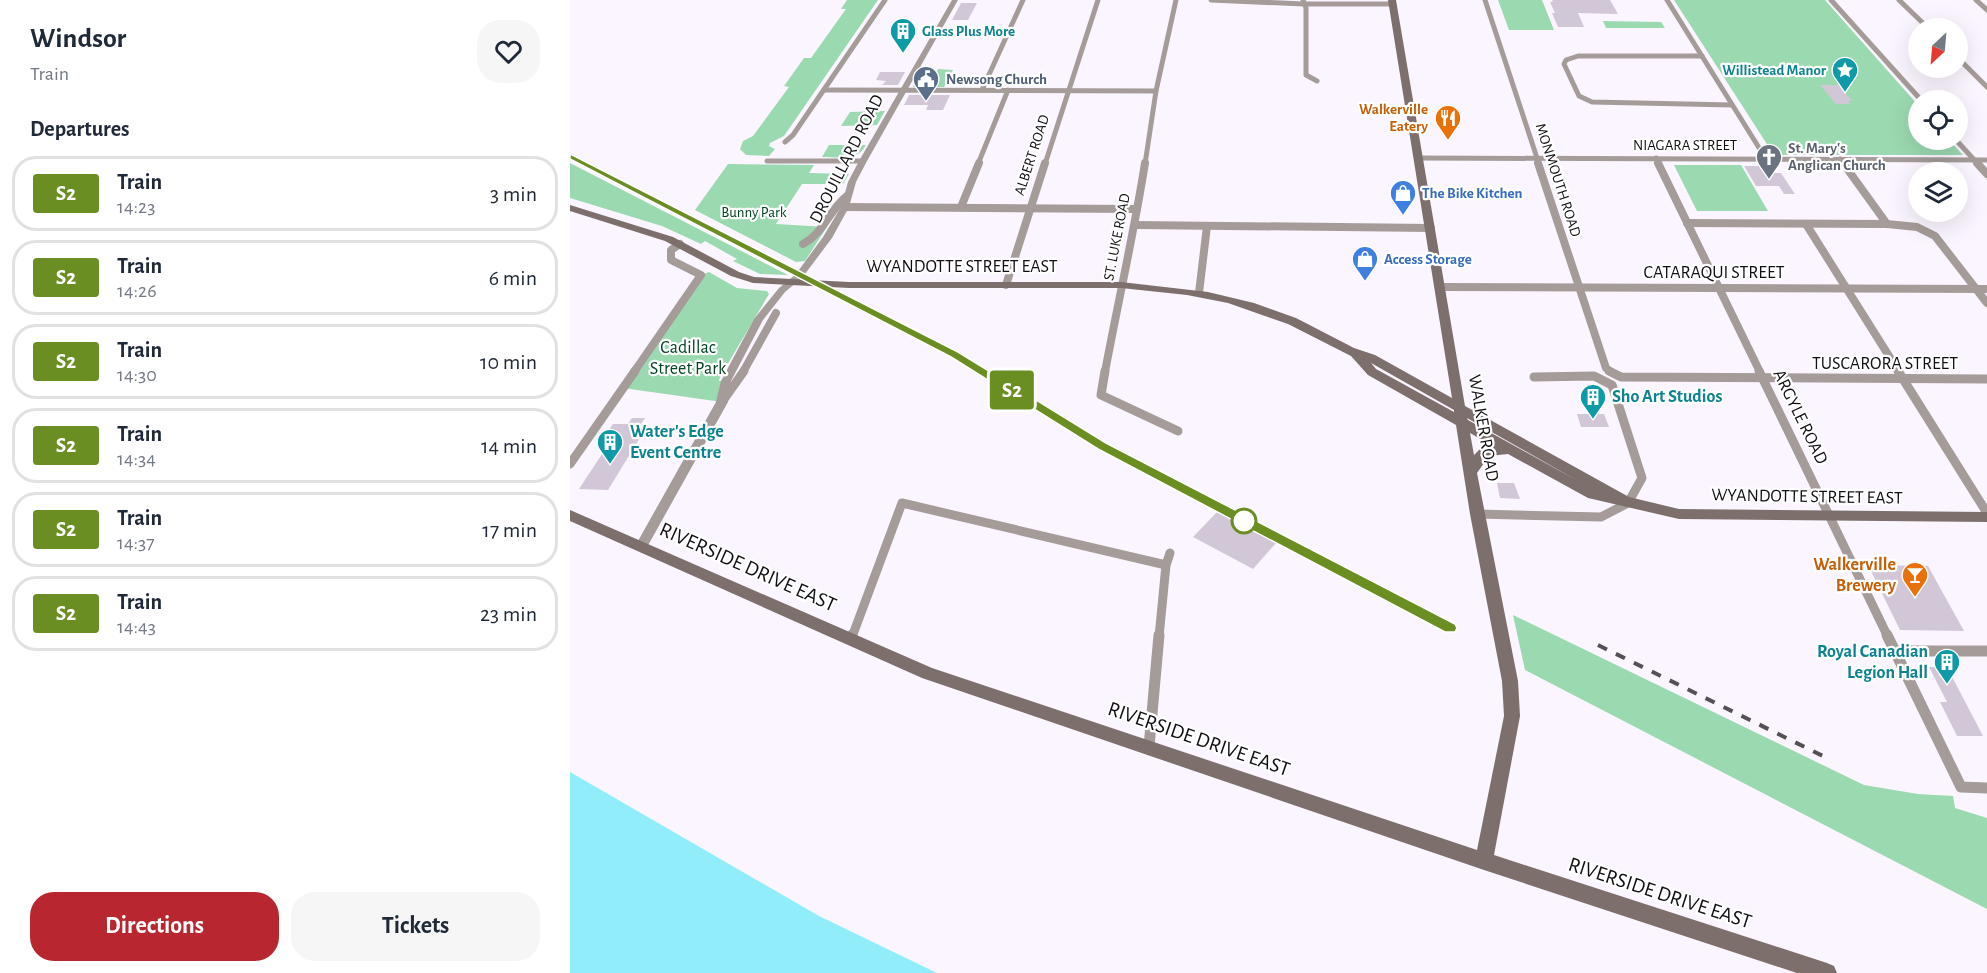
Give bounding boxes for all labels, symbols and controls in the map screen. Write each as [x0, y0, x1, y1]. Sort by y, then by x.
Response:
building icon: Glass Plus More [888, 16, 918, 54]
north arrow [1908, 18, 1968, 78]
map controls [1908, 18, 1968, 222]
button: heart [477, 20, 540, 83]
place label: Glass Plus More [922, 24, 1015, 39]
text: Windsor [30, 25, 126, 53]
place icon: Willistead Manor [1830, 55, 1860, 93]
place label: Willistead Manor [1722, 63, 1827, 78]
text: Train [30, 64, 69, 84]
public building icon: Newsong Church [911, 64, 941, 102]
place label: Newsong Church [946, 72, 1047, 87]
button: locate [1908, 90, 1968, 150]
street label: DROUILLARD ROAD [807, 92, 887, 226]
place label: Walkerville Eatery [1359, 102, 1428, 134]
restaurant icon: Walkerville Eatery [1433, 103, 1463, 141]
street label: ALBERT ROAD [1012, 113, 1052, 197]
text: Departures [30, 118, 130, 140]
street label: MONMOUTH ROAD [1533, 121, 1584, 239]
street label: NIAGARA STREET [1633, 138, 1738, 153]
place label: St. Mary's Anglican Church [1788, 141, 1886, 173]
church icon: St. Mary's Anglican Church [1754, 142, 1784, 180]
button: layers [1908, 162, 1968, 222]
text: Train [117, 171, 162, 193]
shop icon: The Bike Kitchen [1388, 178, 1418, 216]
text: S2 [56, 183, 76, 204]
text: 3 min [490, 183, 537, 205]
place label: The Bike Kitchen [1422, 186, 1523, 201]
street label: ST. LUKE ROAD [1101, 192, 1133, 282]
text: 14:23 [117, 197, 155, 217]
park label: Bunny Park [721, 205, 787, 220]
shop icon: Access Storage [1350, 244, 1380, 282]
place label: Access Storage [1384, 252, 1472, 267]
text: Train [117, 255, 162, 277]
street label: WYANDOTTE STREET EAST [866, 258, 1058, 276]
street label: CATARAQUI STREET [1644, 264, 1785, 282]
text: S2 [56, 267, 76, 288]
text: 6 min [489, 267, 537, 289]
text: 14:26 [117, 281, 157, 301]
text: Train [117, 339, 162, 361]
park label: Cadillac Street Park [650, 339, 727, 378]
text: S2 [56, 351, 76, 372]
text: 10 min [480, 351, 537, 373]
street label: TUSCARORA STREET [1812, 355, 1958, 373]
text: 14:30 [117, 365, 157, 385]
street label: ARGYLE ROAD [1769, 367, 1831, 467]
line badge: S2 [985, 370, 1039, 410]
street label: WALKER ROAD [1465, 373, 1501, 483]
text: S2 [1002, 380, 1022, 401]
building icon: Sho Art Studios [1578, 382, 1608, 420]
place label: Sho Art Studios [1612, 388, 1722, 406]
text: Train [117, 423, 162, 445]
place label: Water's Edge Event Centre [630, 423, 724, 462]
building icon: Water's Edge Event Centre [595, 427, 625, 465]
text: S2 [56, 435, 76, 456]
text: 14 min [481, 435, 537, 457]
text: 14:34 [117, 449, 156, 469]
street label: WYANDOTTE STREET EAST [1711, 486, 1903, 508]
text: Train [117, 507, 162, 529]
unlabelled marker [1231, 508, 1257, 534]
text: S2 [56, 519, 76, 540]
text: 17 min [482, 519, 537, 541]
street label: RIVERSIDE DRIVE EAST [656, 519, 840, 615]
text: 14:37 [117, 533, 155, 553]
place label: Walkerville Brewery [1813, 556, 1897, 595]
bar icon: Walkerville Brewery [1900, 560, 1930, 598]
text: Train [117, 591, 162, 613]
text: S2 [56, 603, 76, 624]
text: 23 min [480, 603, 537, 625]
text: 14:43 [117, 617, 156, 637]
place label: Royal Canadian Legion Hall [1817, 643, 1928, 682]
building icon: Royal Canadian Legion Hall [1932, 647, 1962, 685]
street label: RIVERSIDE DRIVE EAST [1105, 698, 1293, 780]
street label: RIVERSIDE DRIVE EAST [1566, 853, 1754, 933]
button: Directions [30, 892, 279, 961]
button: Tickets [291, 892, 540, 961]

